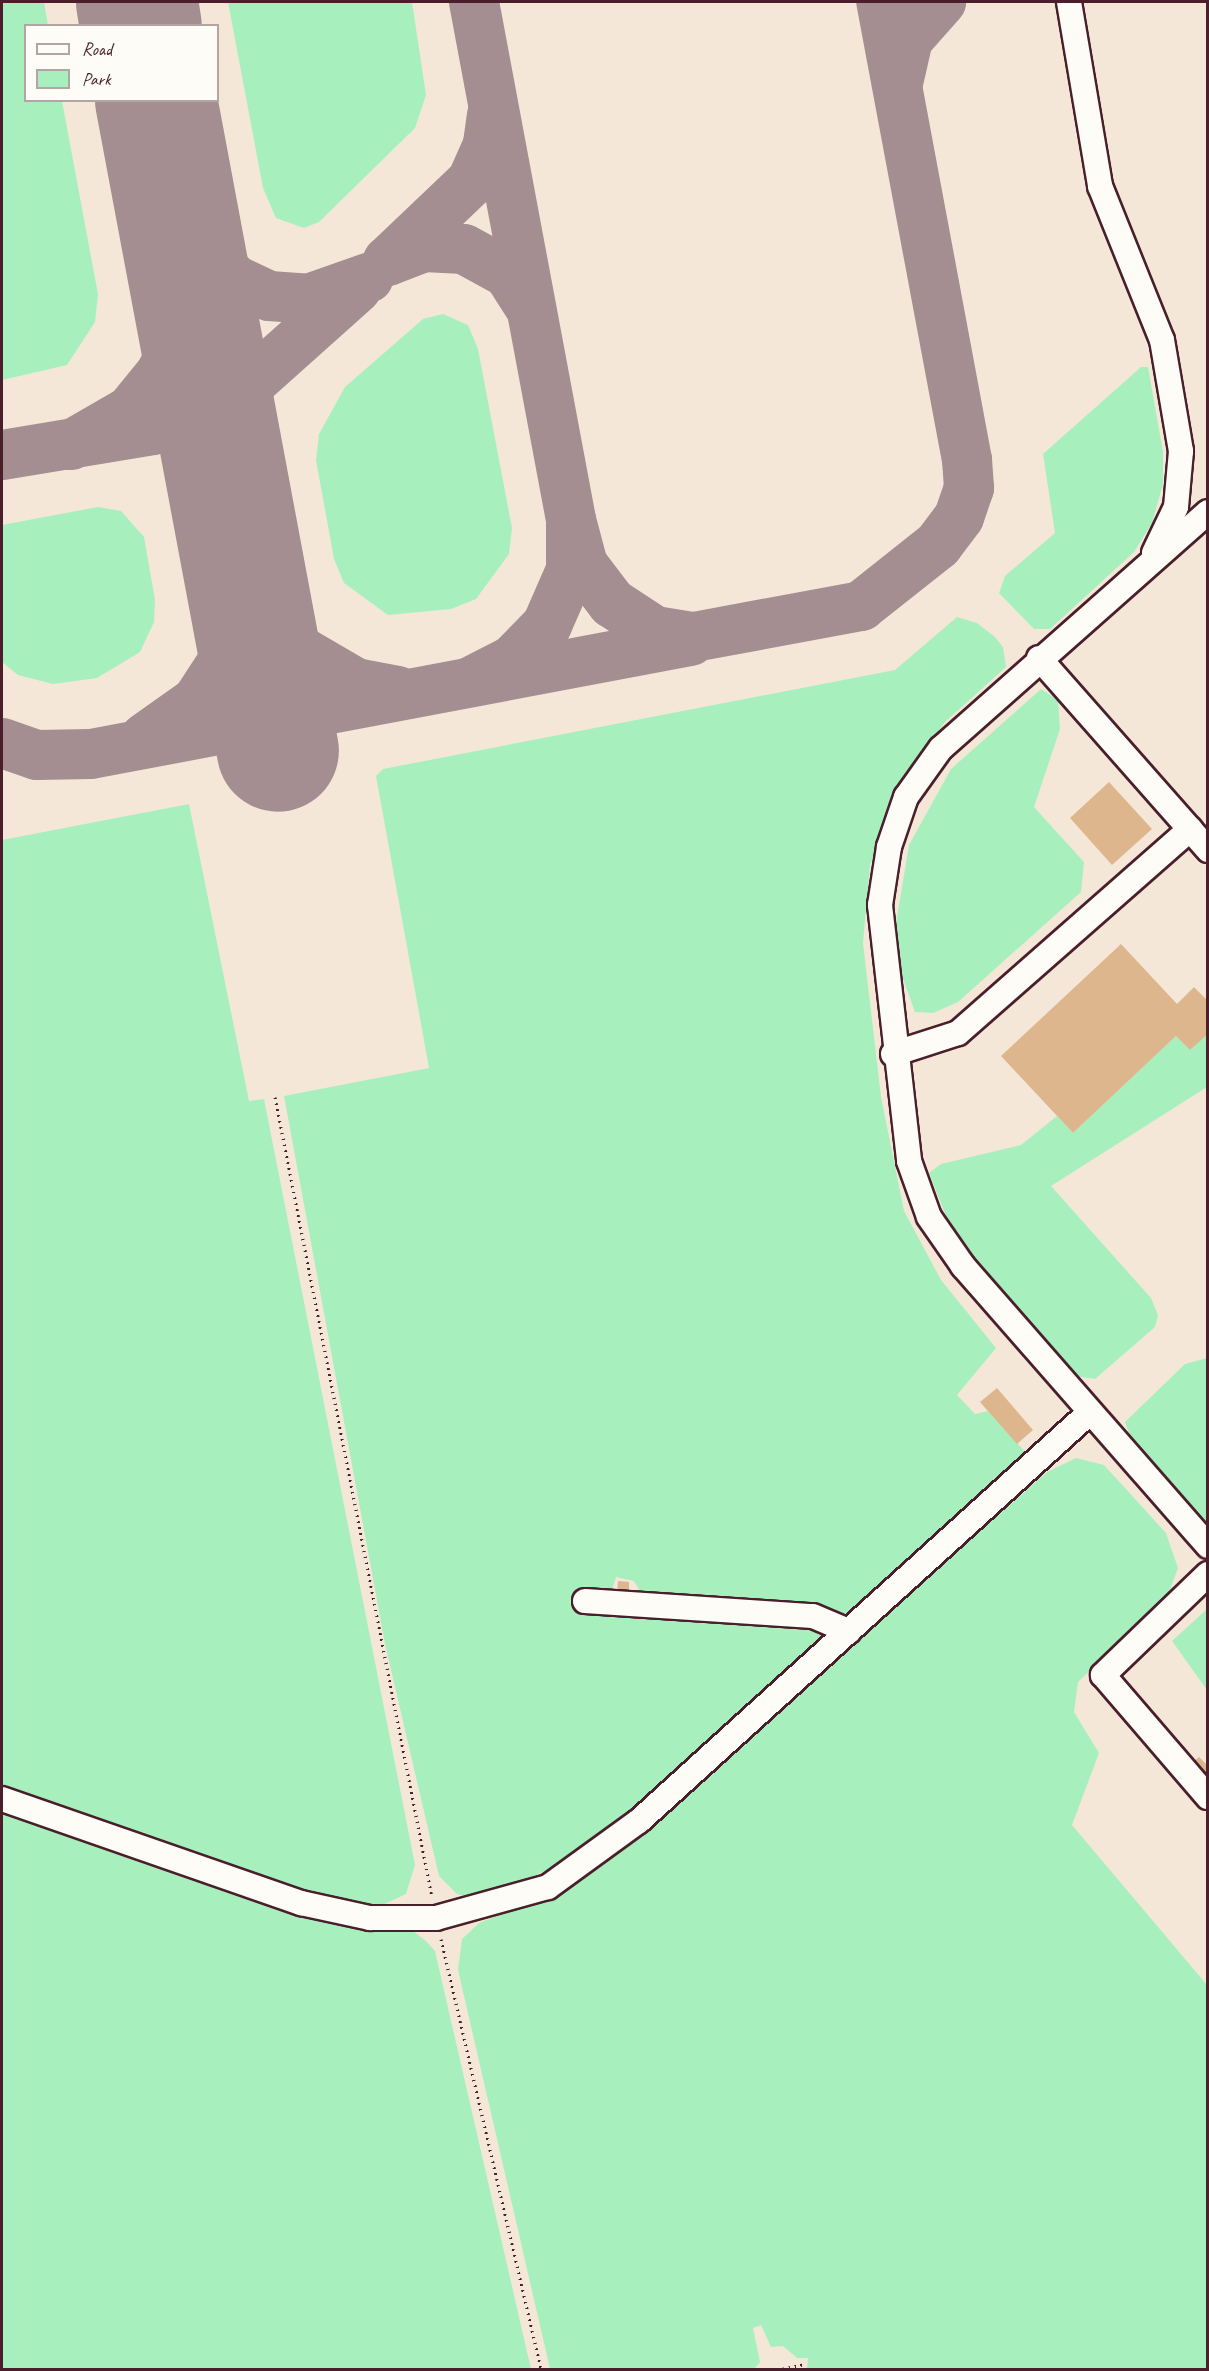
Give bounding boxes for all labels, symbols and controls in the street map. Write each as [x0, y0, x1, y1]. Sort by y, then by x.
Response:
legend [24, 24, 219, 102]
text: Road [82, 38, 112, 60]
text: Park [82, 68, 111, 90]

